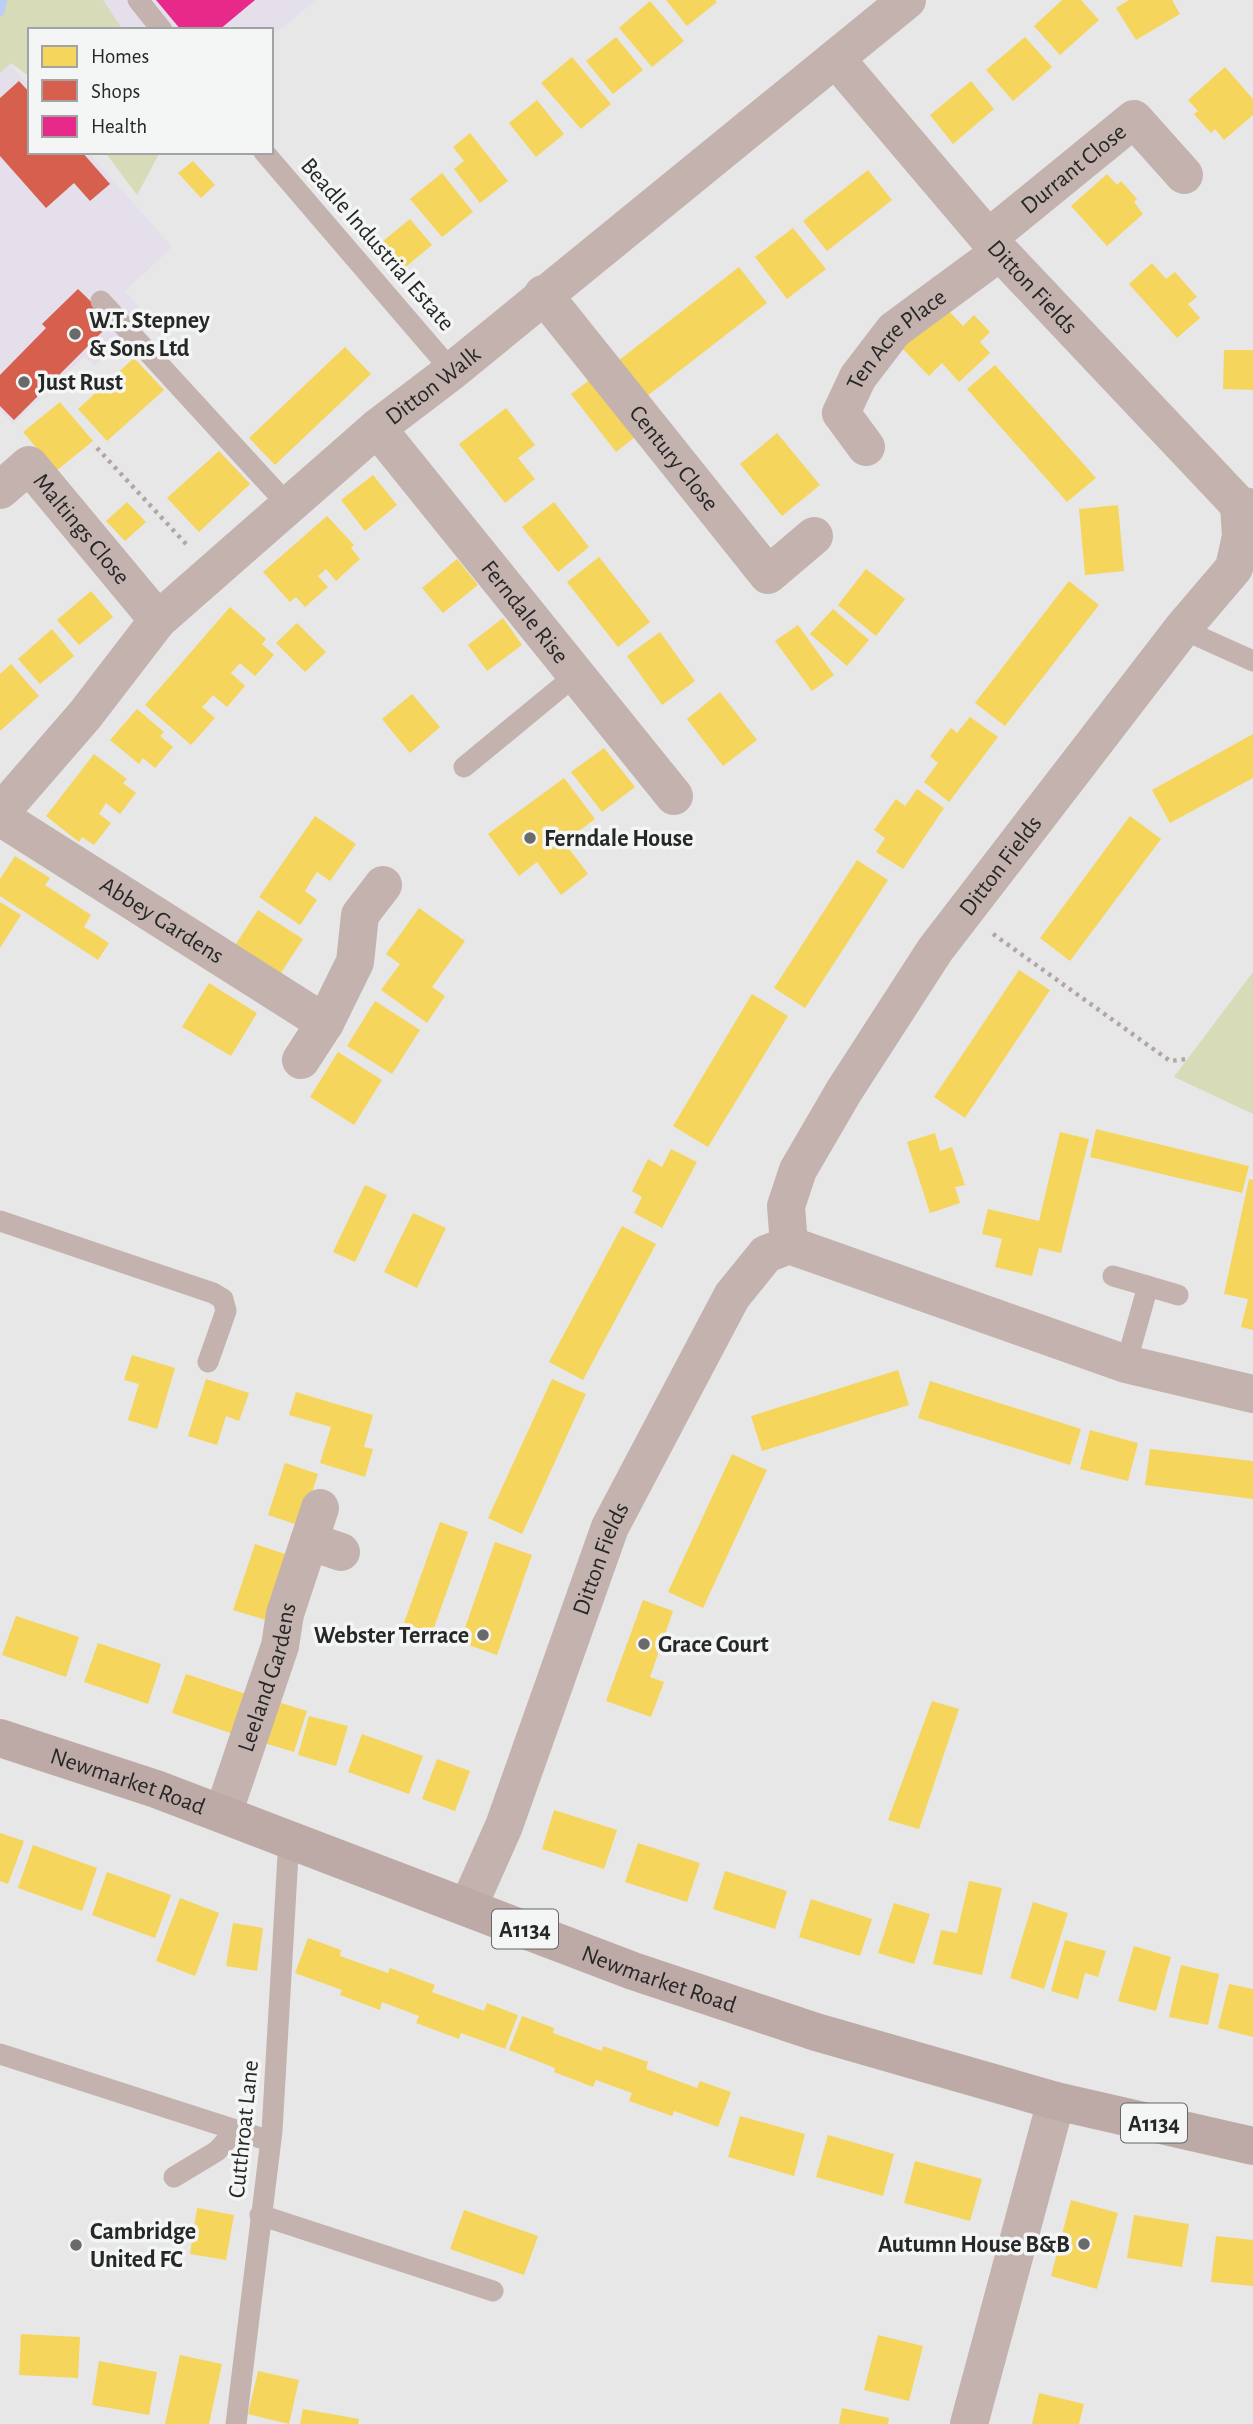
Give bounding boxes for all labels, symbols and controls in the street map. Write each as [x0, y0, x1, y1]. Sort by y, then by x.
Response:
legend [28, 28, 273, 154]
text: Homes [91, 46, 149, 67]
text: Shops [91, 81, 140, 102]
text: Health [91, 116, 147, 137]
street label: Durrant Close [1017, 120, 1131, 219]
street label: Beadle Industrial Estate [296, 154, 458, 336]
street label: Ditton Fields [983, 236, 1082, 339]
street label: Ten Acre Place [843, 285, 951, 394]
place label: W.T. Stepney & Sons Ltd [89, 309, 210, 361]
marker: W.T. Stepney & Sons Ltd [67, 326, 83, 342]
street label: Ditton Walk [382, 342, 485, 430]
place label: Just Rust [38, 371, 123, 395]
marker: Just Rust [16, 374, 32, 390]
street label: Century Close [624, 401, 723, 516]
street label: Maltings Close [28, 469, 134, 589]
street label: Ferndale Rise [476, 556, 573, 668]
street label: Ditton Fields [955, 812, 1047, 920]
place label: Ferndale House [544, 827, 693, 851]
marker: Ferndale House [522, 830, 538, 846]
street label: Abbey Gardens [95, 873, 228, 969]
street label: Ditton Fields [569, 1498, 634, 1618]
street label: Leeland Gardens [234, 1599, 301, 1755]
place label: Webster Terrace [314, 1624, 469, 1648]
marker: Webster Terrace [475, 1627, 491, 1643]
place label: Grace Court [658, 1633, 769, 1657]
marker: Grace Court [636, 1636, 652, 1652]
street label: Newmarket Road [47, 1744, 208, 1820]
road number: A1134 [492, 1910, 558, 1948]
street label: Newmarket Road [578, 1942, 739, 2018]
street label: Cutthroat Lane [225, 2059, 263, 2199]
road number: A1134 [1121, 2104, 1187, 2142]
place label: Cambridge United FC [90, 2220, 196, 2272]
place label: Autumn House B&B [878, 2233, 1070, 2257]
marker: Autumn House B&B [1076, 2236, 1092, 2252]
marker: Cambridge United FC [68, 2237, 84, 2253]

